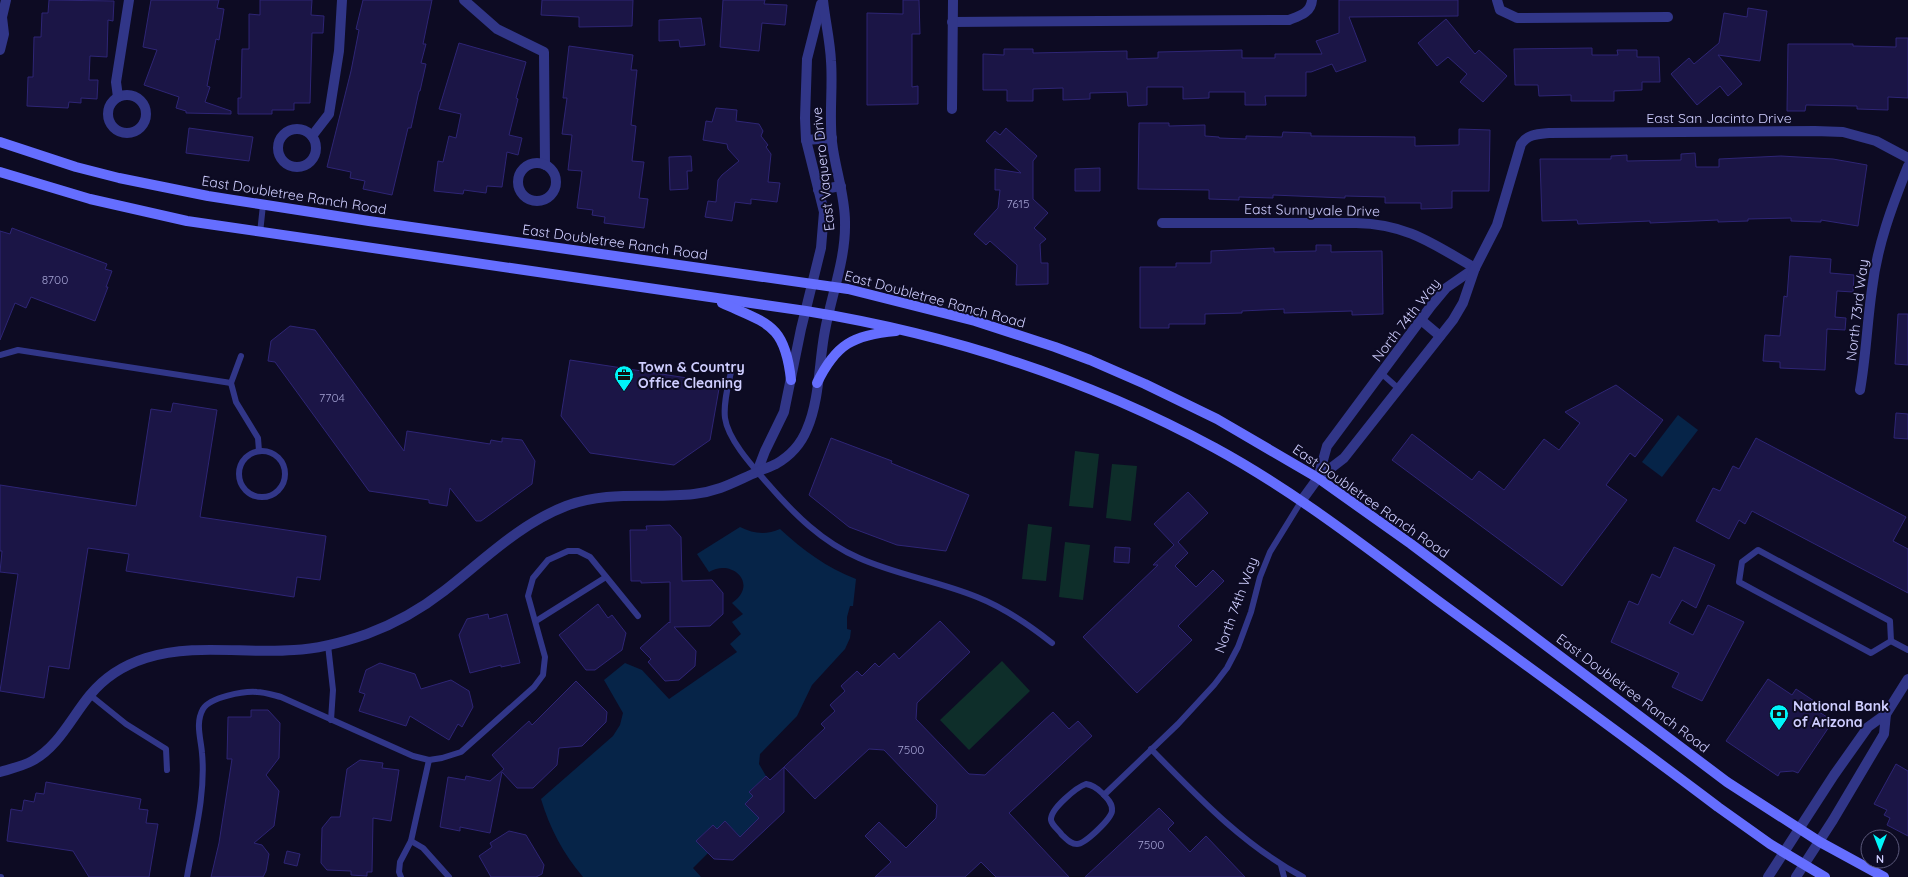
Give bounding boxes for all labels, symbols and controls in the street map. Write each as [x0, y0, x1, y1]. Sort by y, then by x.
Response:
street label: East Vaquero Drive [808, 106, 838, 232]
street label: East San Jacinto Drive [1646, 109, 1792, 127]
street label: East Doubletree Ranch Road [200, 171, 388, 219]
house number: 7615 [1006, 196, 1030, 211]
street label: East Sunnyvale Drive [1244, 200, 1380, 220]
street label: East Doubletree Ranch Road [521, 220, 709, 264]
street label: North 73rd Way [1842, 258, 1872, 362]
street label: East Doubletree Ranch Road [842, 266, 1028, 332]
house number: 8700 [42, 272, 68, 287]
street label: North 74th Way [1368, 275, 1444, 365]
place label: Town & Country Office Cleaning [638, 358, 745, 392]
office icon: Town & Country Office Cleaning [613, 364, 635, 392]
house number: 7704 [319, 390, 345, 405]
street label: East Doubletree Ranch Road [1289, 440, 1453, 562]
street label: North 74th Way [1210, 555, 1262, 655]
street label: East Doubletree Ranch Road [1553, 630, 1713, 756]
place label: National Bank of Arizona [1793, 697, 1889, 731]
bank icon: National Bank of Arizona [1768, 703, 1790, 731]
house number: 7500 [898, 742, 924, 757]
north arrow [1860, 829, 1900, 869]
house number: 7500 [1138, 837, 1164, 852]
text: N [1876, 852, 1884, 866]

